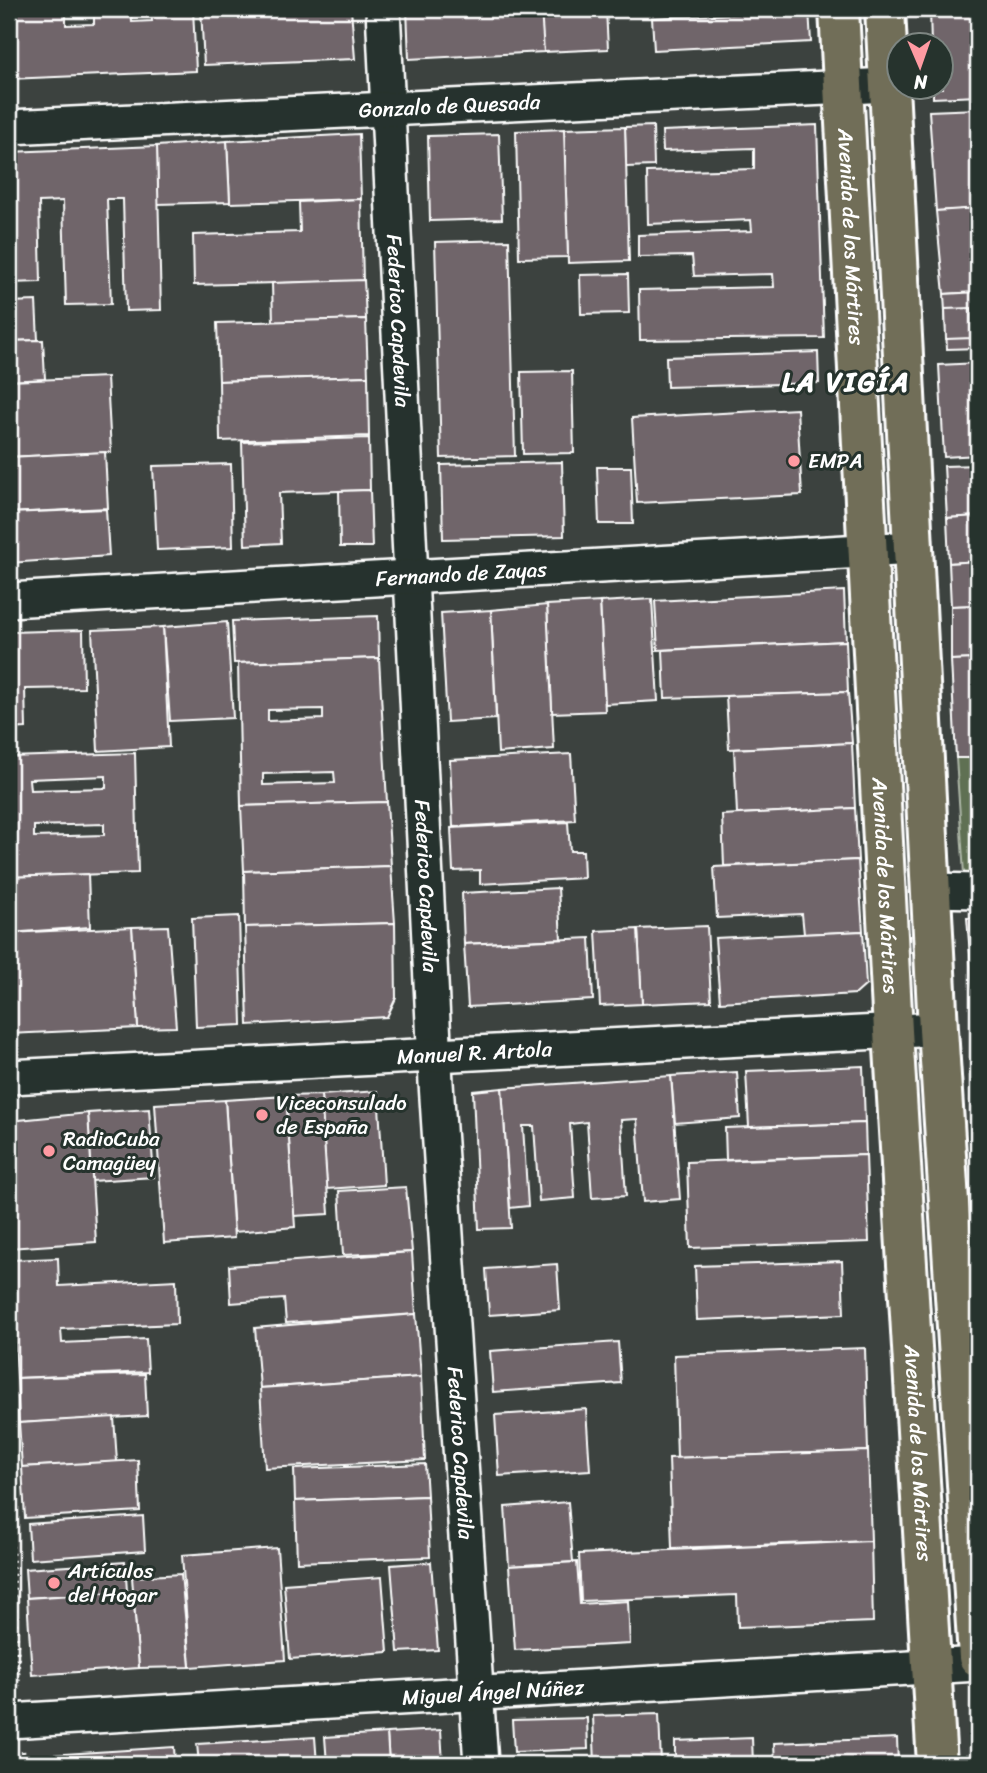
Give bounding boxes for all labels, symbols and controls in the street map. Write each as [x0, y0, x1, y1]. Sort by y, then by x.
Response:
north arrow [886, 32, 956, 102]
text: N [913, 66, 929, 99]
street label: Gonzalo de Quesada [358, 83, 542, 129]
street label: Avenida de los Mártires [826, 126, 876, 346]
street label: Federico Capdevila [375, 233, 422, 409]
district label: LA VIGÍA [781, 357, 911, 406]
place label: EMPA [808, 442, 863, 480]
marker: EMPA [786, 453, 802, 469]
street label: Fernando de Zayas [375, 550, 548, 598]
street label: Avenida de los Mártires [861, 775, 910, 995]
street label: Federico Capdevila [403, 798, 450, 974]
street label: Manuel R. Artola [396, 1030, 553, 1076]
place label: Viceconsulado de España [276, 1084, 407, 1146]
marker: Viceconsulado de España [254, 1107, 270, 1123]
place label: RadioCuba Camagüey [63, 1120, 160, 1182]
marker: RadioCuba Camagüey [41, 1143, 57, 1159]
street label: Avenida de los Mártires [893, 1342, 944, 1563]
street label: Federico Capdevila [436, 1365, 485, 1541]
place label: Artículos del Hogar [67, 1552, 158, 1614]
marker: Artículos del Hogar [46, 1575, 62, 1591]
street label: Miguel Ángel Núñez [401, 1668, 585, 1717]

